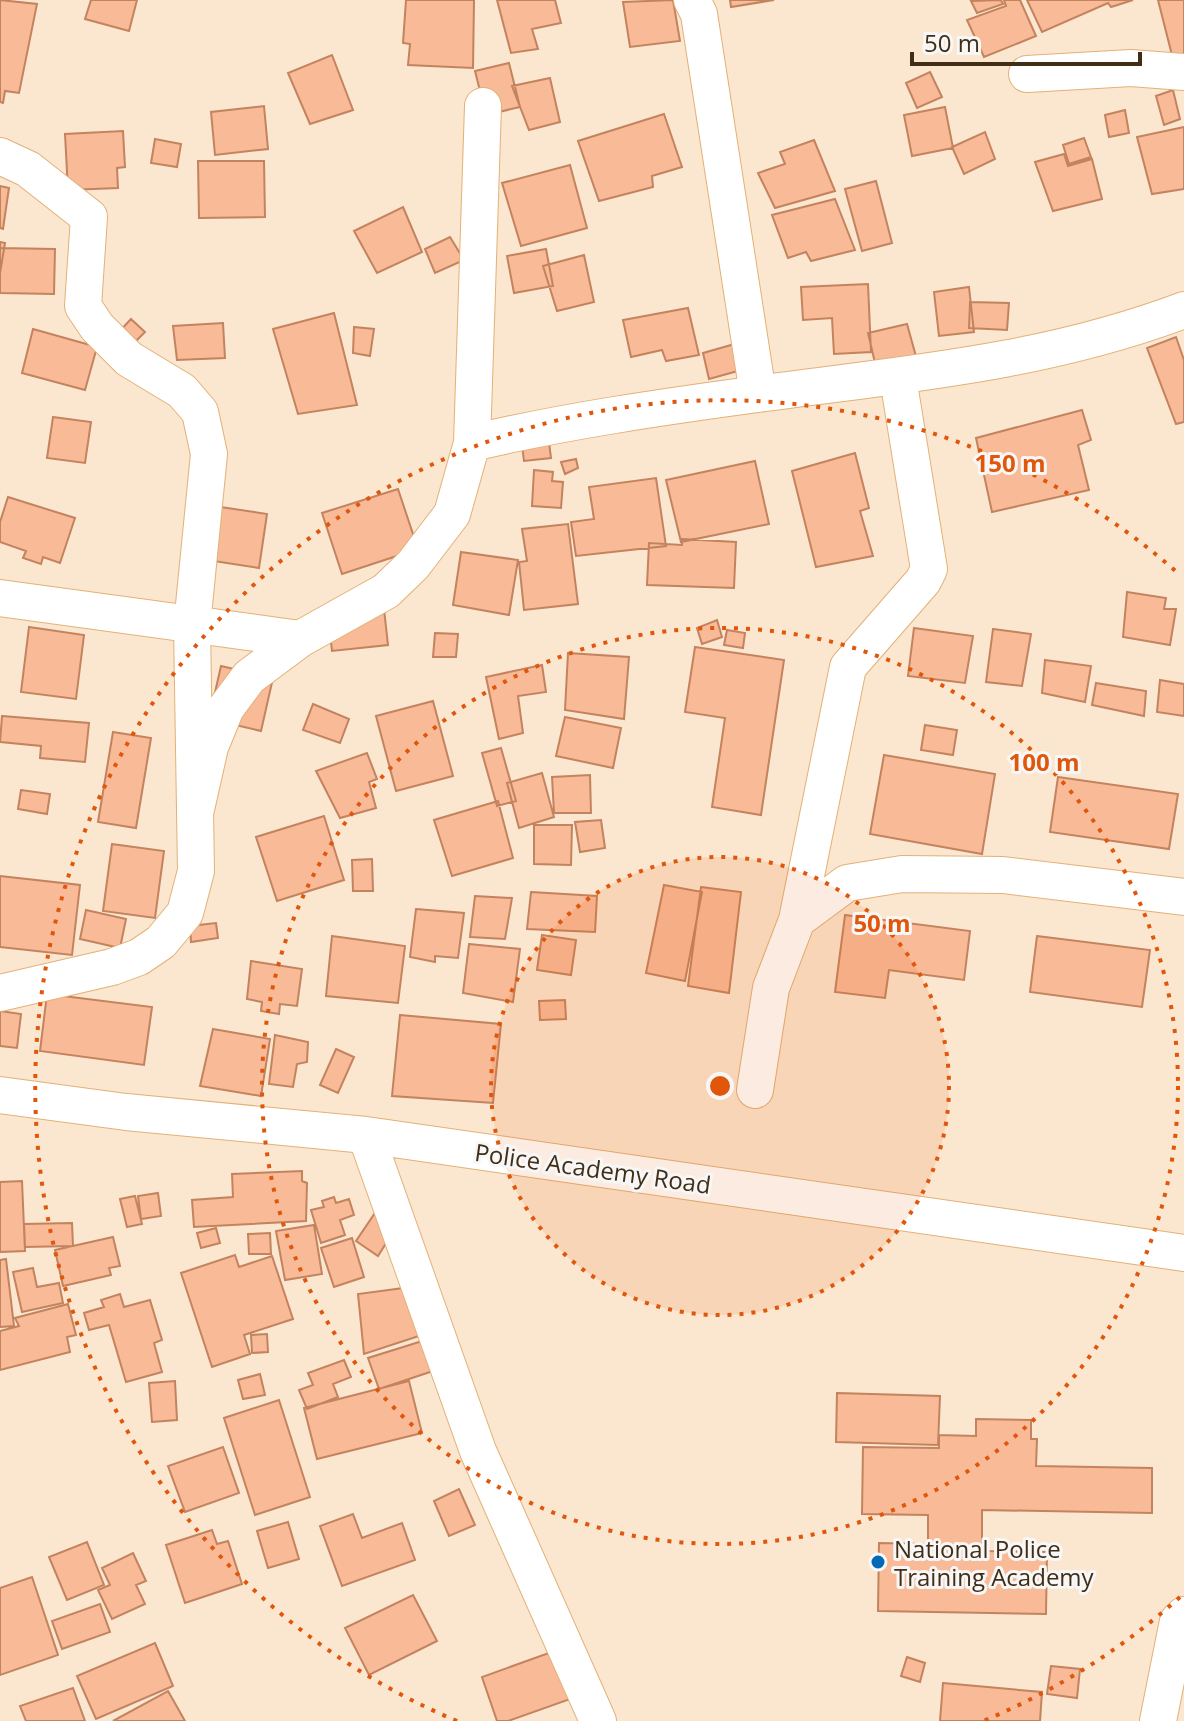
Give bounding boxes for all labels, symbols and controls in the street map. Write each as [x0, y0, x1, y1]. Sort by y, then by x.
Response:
scale bar [912, 16, 1140, 66]
text: 50 m [924, 26, 980, 59]
text: 150 m [975, 446, 1045, 479]
text: 100 m [1009, 745, 1079, 778]
text: 50 m [853, 906, 911, 939]
centre of rings [706, 1072, 734, 1100]
street label: Police Academy Road [473, 1135, 713, 1201]
place label: National Police Training Academy [894, 1532, 1095, 1593]
marker: National Police Training Academy [869, 1553, 887, 1571]

